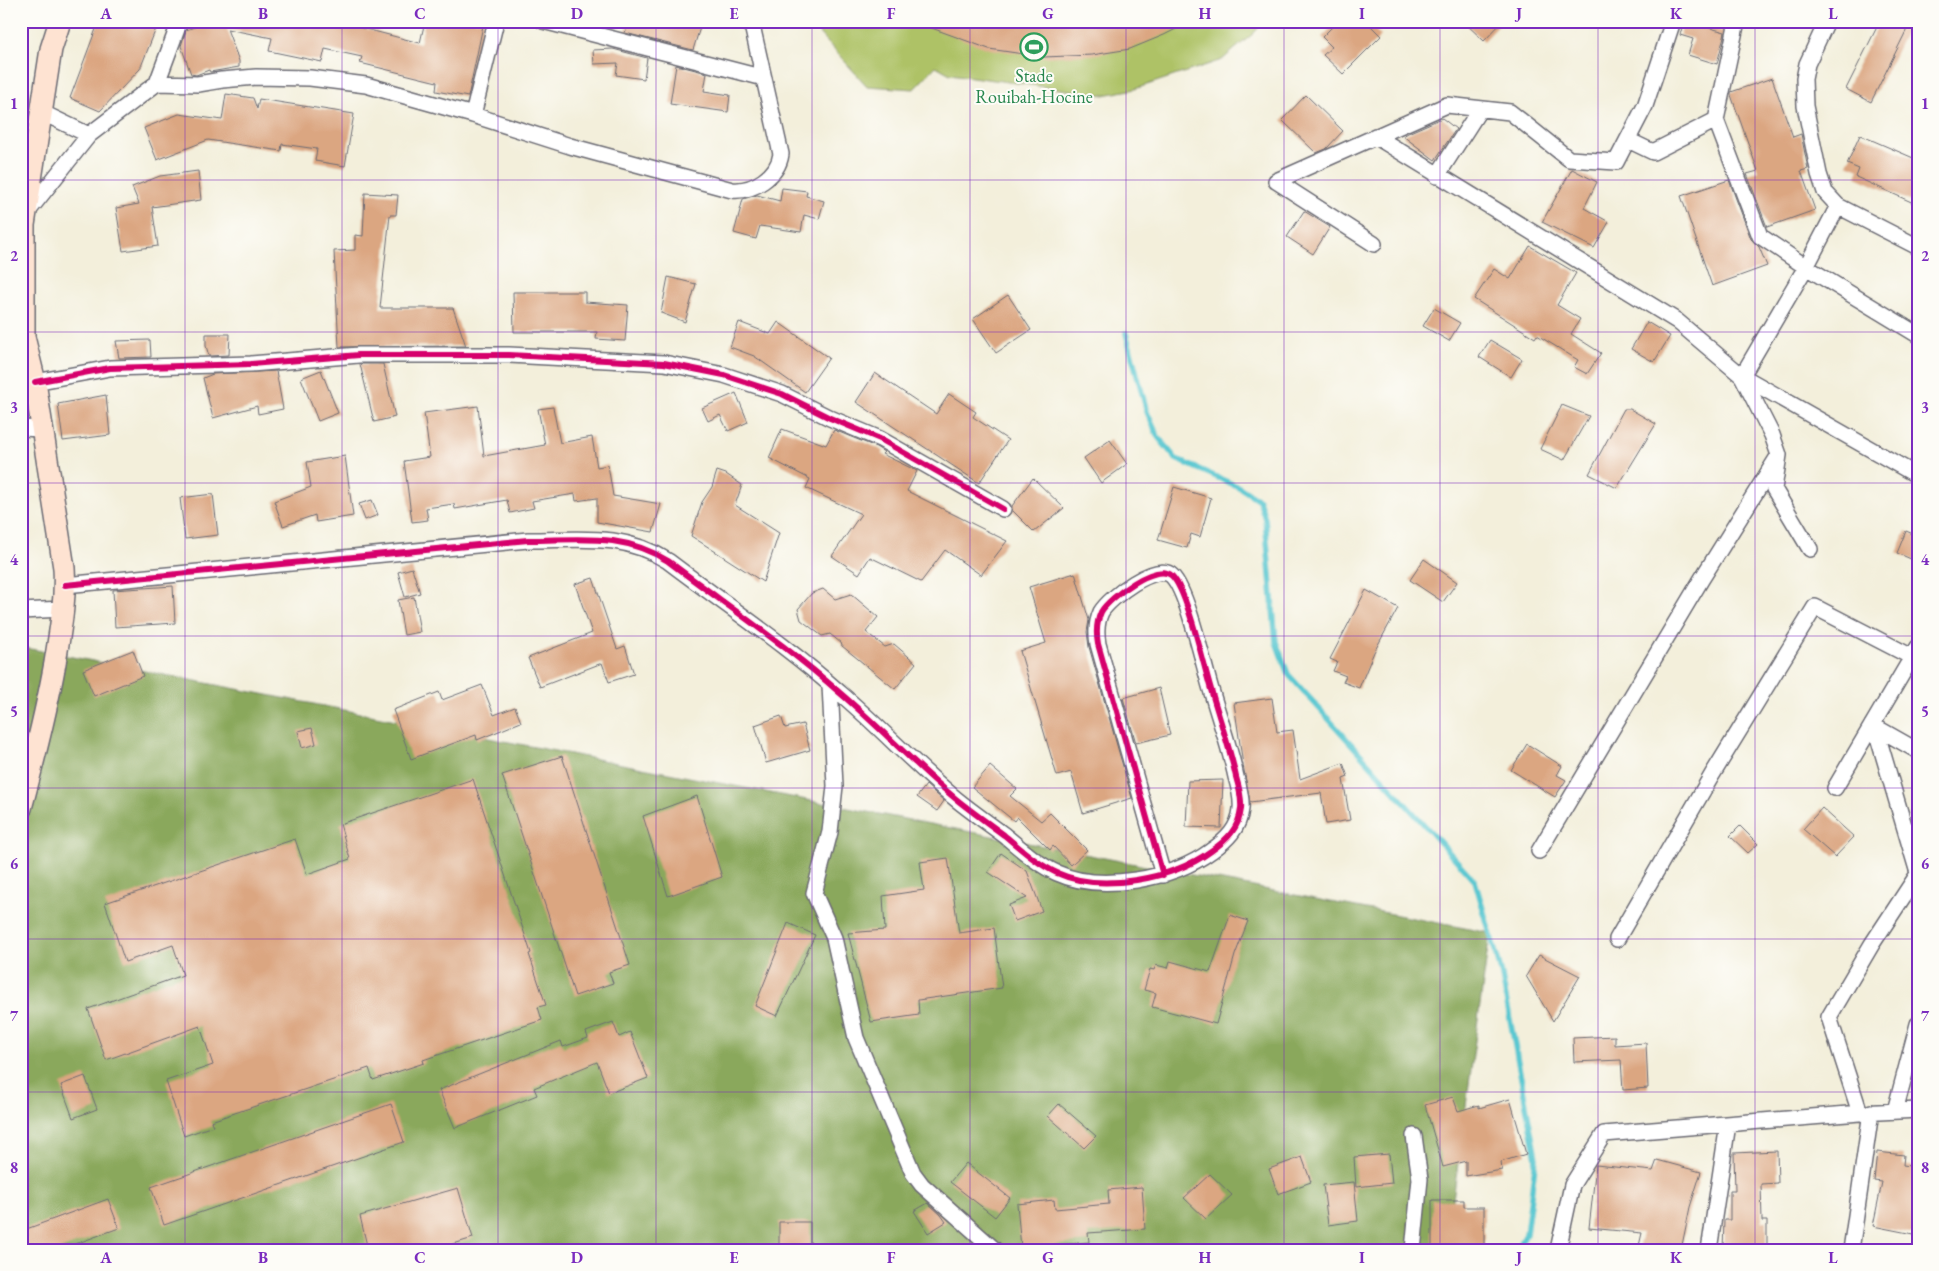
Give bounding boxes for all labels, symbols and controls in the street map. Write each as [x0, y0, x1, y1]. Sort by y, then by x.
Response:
text: A [99, 3, 112, 24]
text: B [258, 3, 268, 24]
text: C [414, 3, 426, 24]
text: D [571, 3, 583, 24]
text: E [729, 3, 739, 24]
text: F [887, 3, 896, 24]
text: G [1042, 3, 1054, 24]
text: H [1199, 3, 1212, 24]
text: I [1359, 3, 1365, 24]
text: J [1514, 3, 1522, 24]
text: K [1670, 3, 1683, 24]
text: L [1828, 3, 1838, 24]
sports icon: Stade Rouibah-Hocine [1019, 32, 1049, 62]
place label: Stade Rouibah-Hocine [975, 64, 1093, 108]
text: 1 [10, 93, 18, 114]
text: 1 [1921, 93, 1929, 114]
text: 2 [10, 245, 19, 266]
text: 2 [1921, 245, 1930, 266]
text: 3 [10, 397, 18, 418]
text: 3 [1921, 397, 1929, 418]
text: 4 [10, 549, 19, 570]
text: 4 [1921, 549, 1930, 570]
text: 5 [10, 701, 18, 722]
text: 5 [1921, 701, 1929, 722]
text: 6 [10, 853, 19, 874]
text: 6 [1921, 853, 1930, 874]
text: 7 [10, 1005, 19, 1026]
text: 7 [1921, 1005, 1930, 1026]
text: 8 [10, 1157, 18, 1178]
text: 8 [1921, 1157, 1929, 1178]
text: A [99, 1247, 112, 1268]
text: B [258, 1247, 268, 1268]
text: C [414, 1247, 426, 1268]
text: D [571, 1247, 583, 1268]
text: E [729, 1247, 739, 1268]
text: F [887, 1247, 896, 1268]
text: G [1042, 1247, 1054, 1268]
text: H [1199, 1247, 1212, 1268]
text: I [1359, 1247, 1365, 1268]
text: J [1514, 1247, 1522, 1268]
text: K [1670, 1247, 1683, 1268]
text: L [1828, 1247, 1838, 1268]

